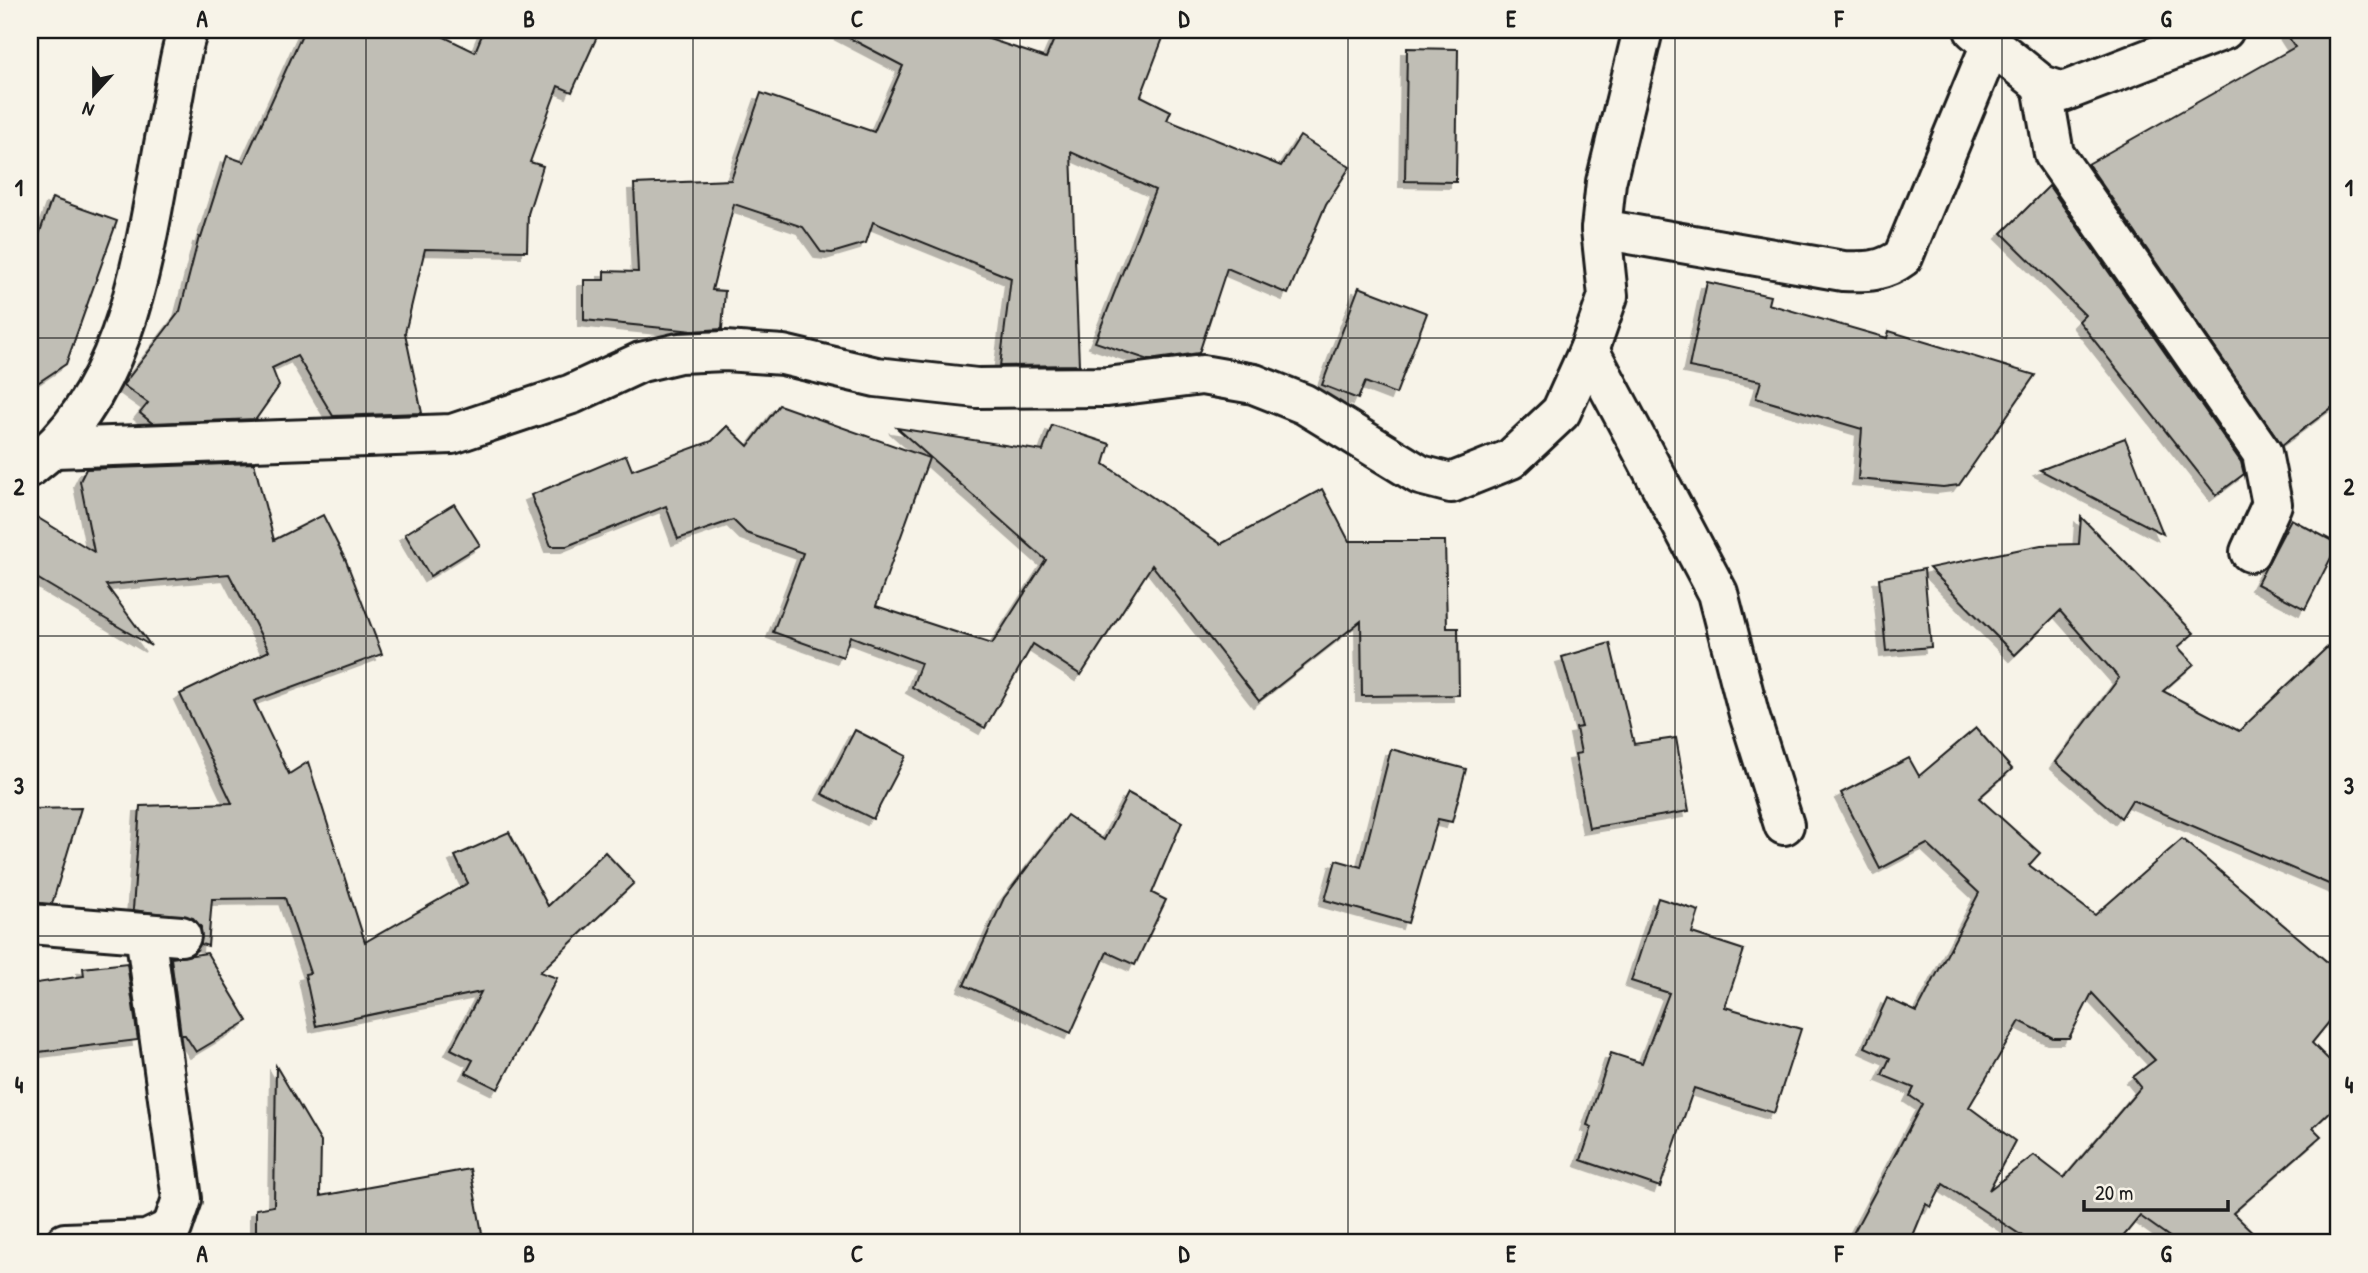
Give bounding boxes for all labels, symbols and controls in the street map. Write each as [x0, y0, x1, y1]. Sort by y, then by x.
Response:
text: A [196, 3, 208, 34]
text: B [523, 3, 535, 34]
text: C [851, 3, 863, 34]
text: D [1179, 3, 1191, 34]
text: E [1506, 3, 1517, 34]
text: F [1834, 3, 1845, 34]
text: G [2160, 3, 2172, 34]
north arrow [60, 60, 130, 130]
text: N [79, 96, 97, 124]
text: 1 [15, 172, 23, 203]
text: 1 [2345, 172, 2353, 203]
text: 2 [14, 471, 25, 502]
text: 2 [2344, 471, 2355, 502]
text: 3 [14, 770, 24, 801]
text: 3 [2344, 770, 2354, 801]
text: 4 [15, 1069, 24, 1100]
text: 4 [2345, 1069, 2354, 1100]
scale bar [2084, 1168, 2228, 1212]
text: 20 m [2095, 1178, 2133, 1207]
text: A [196, 1238, 208, 1269]
text: B [523, 1238, 535, 1269]
text: C [851, 1238, 863, 1269]
text: D [1179, 1238, 1191, 1269]
text: E [1506, 1238, 1517, 1269]
text: F [1834, 1238, 1845, 1269]
text: G [2160, 1238, 2172, 1269]

